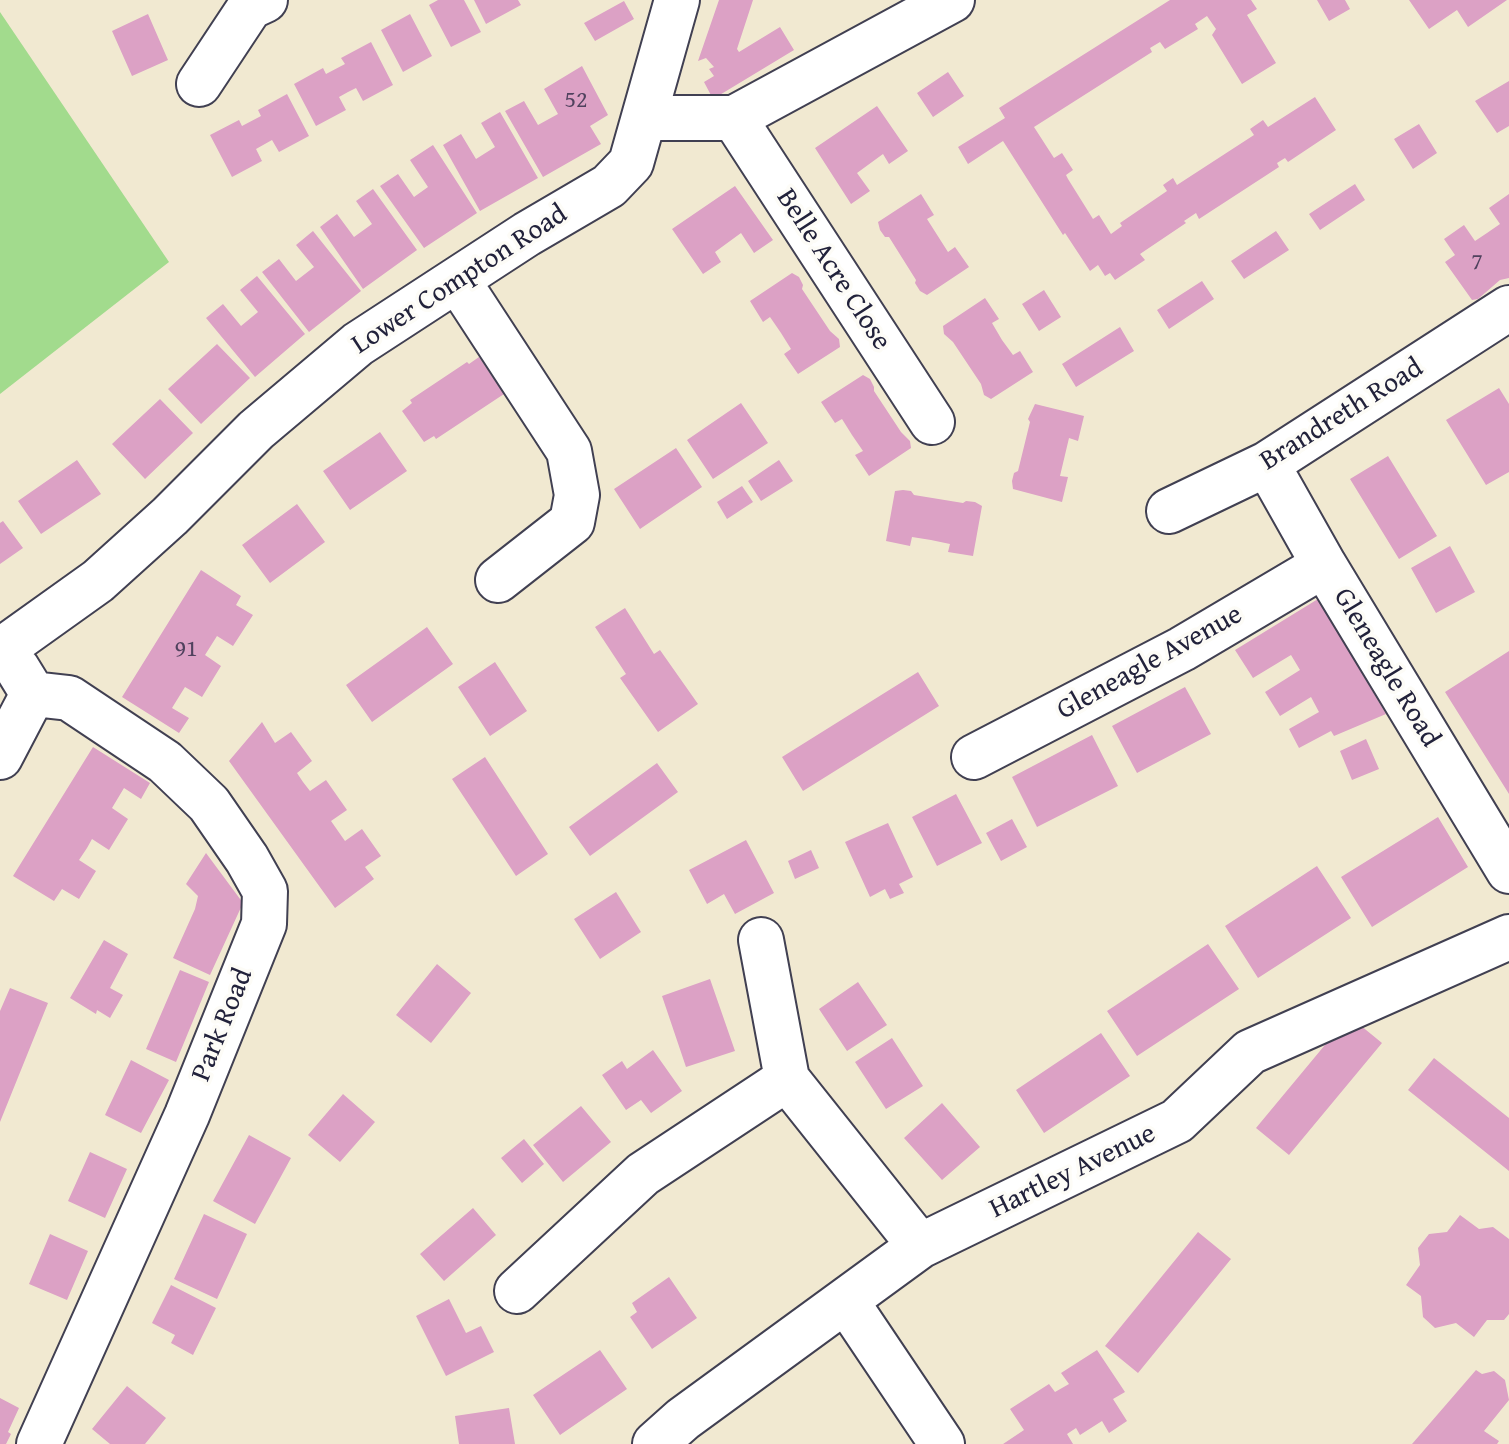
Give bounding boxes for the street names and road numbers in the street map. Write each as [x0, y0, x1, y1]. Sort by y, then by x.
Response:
street label: Belle Acre Close [768, 183, 898, 357]
street label: Lower Compton Road [346, 198, 574, 362]
street label: Brandreth Road [1254, 352, 1430, 478]
street label: Gleneagle Road [1325, 583, 1447, 753]
street label: Gleneagle Avenue [1051, 598, 1249, 728]
street label: Park Road [185, 964, 261, 1086]
street label: Hartley Avenue [985, 1117, 1161, 1227]

